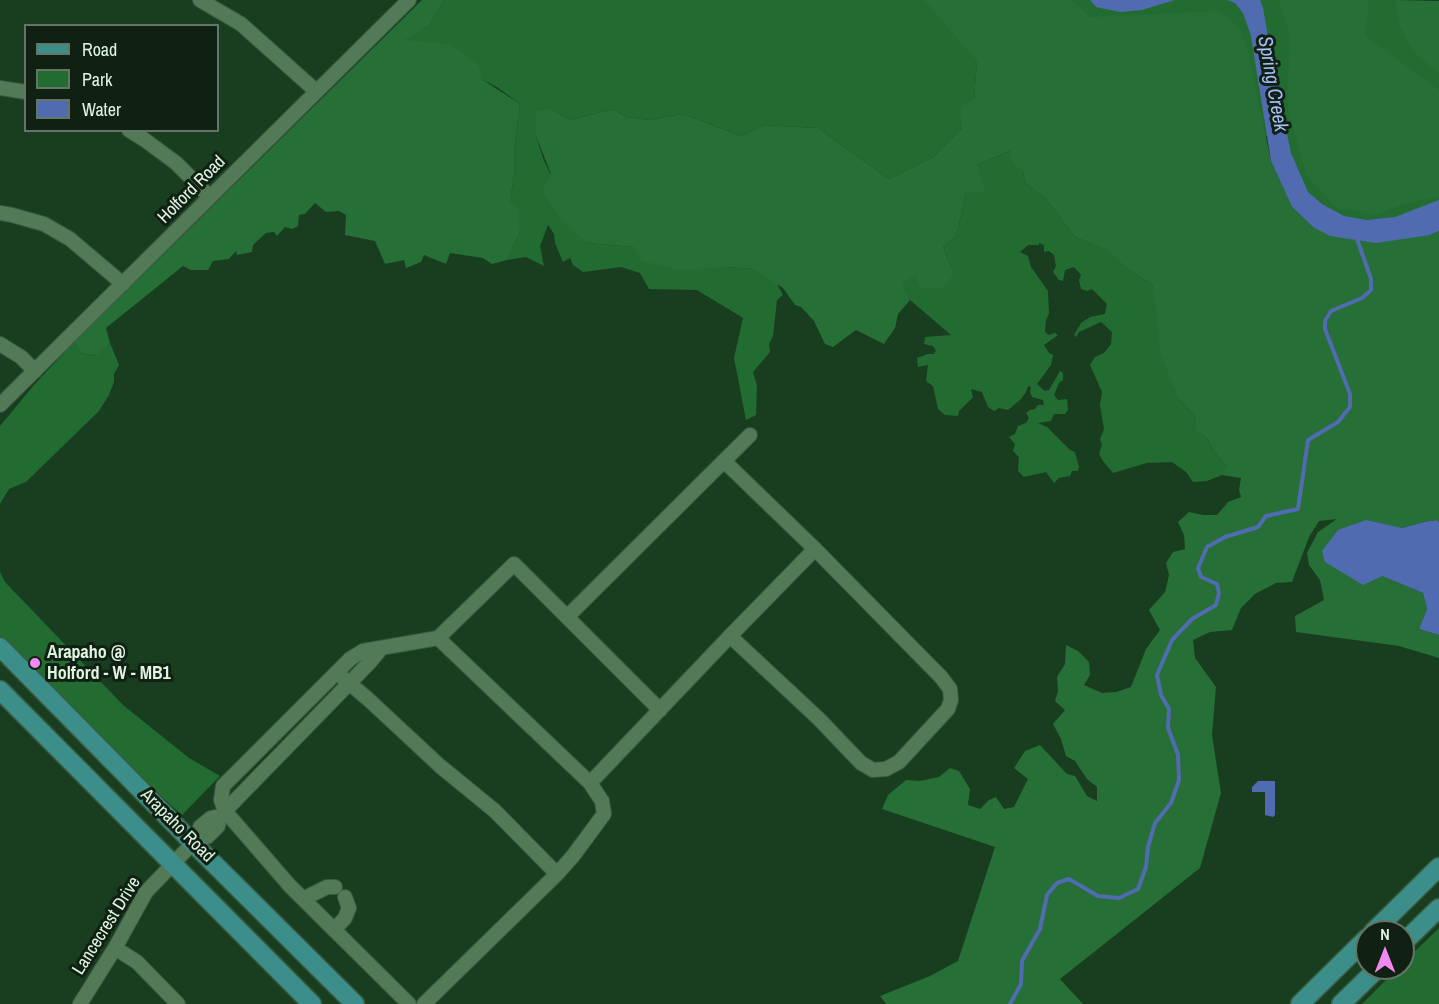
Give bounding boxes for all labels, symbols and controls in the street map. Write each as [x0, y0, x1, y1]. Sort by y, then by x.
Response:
legend [24, 24, 219, 132]
water label: Spring Creek [1252, 34, 1292, 134]
text: Road [82, 37, 117, 62]
text: Park [82, 67, 112, 92]
text: Water [82, 97, 121, 122]
street label: Holford Road [154, 152, 230, 228]
place label: Arapaho @ Holford - W - MB1 [47, 642, 171, 684]
marker: Arapaho @ Holford - W - MB1 [28, 656, 42, 670]
street label: Arapaho Road [136, 785, 218, 867]
street label: Lancecrest Drive [68, 873, 146, 979]
north arrow [1355, 920, 1415, 980]
text: N [1380, 923, 1390, 945]

